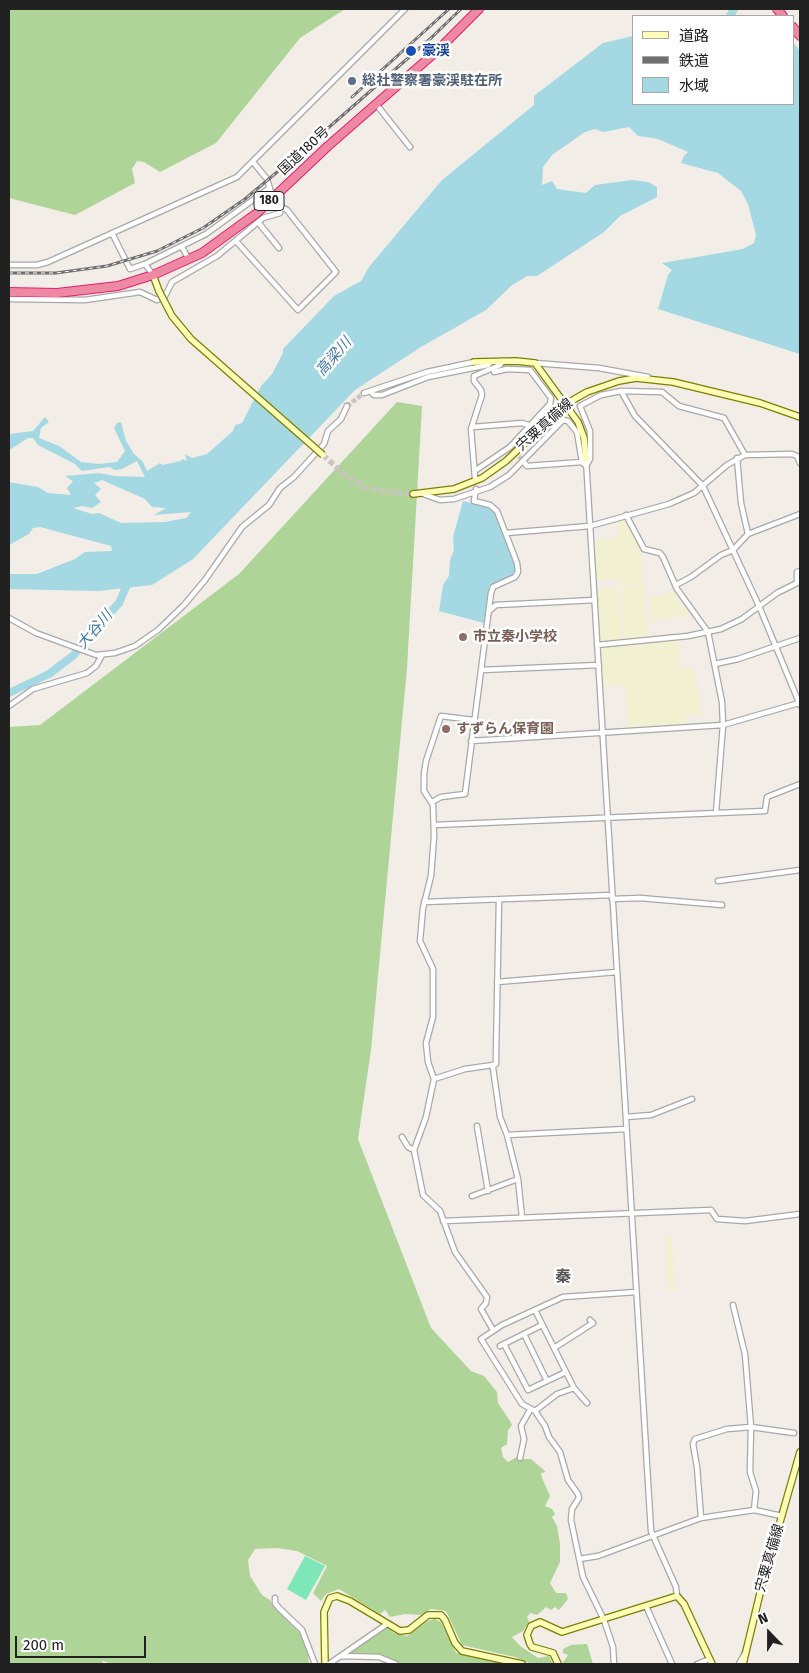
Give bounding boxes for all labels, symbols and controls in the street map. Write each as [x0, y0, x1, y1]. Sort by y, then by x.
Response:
legend [632, 15, 794, 105]
text: 道路 [679, 27, 709, 45]
place label: 豪渓 [422, 43, 450, 59]
marker: 豪渓 [404, 44, 418, 58]
text: 鉄道 [679, 52, 709, 70]
place label: 総社警察署豪渓駐在所 [362, 73, 502, 89]
marker: 総社警察署豪渓駐在所 [346, 75, 358, 87]
text: 水域 [679, 77, 709, 95]
street label: 国道180号 [275, 123, 333, 179]
road number: 180 [254, 192, 284, 210]
water label: 高梁川 [312, 334, 356, 380]
street label: 宍粟真備線 [513, 395, 577, 455]
water label: 大谷川 [73, 607, 117, 653]
place label: 市立秦小学校 [473, 629, 557, 645]
marker: 市立秦小学校 [457, 631, 469, 643]
place label: すずらん保育園 [456, 721, 554, 737]
marker: すずらん保育園 [440, 723, 452, 735]
district label: 秦 [555, 1268, 571, 1288]
street label: 宍粟真備線 [752, 1522, 788, 1594]
north arrow [744, 1608, 794, 1658]
text: N [756, 1609, 771, 1628]
scale bar [18, 1626, 149, 1658]
text: 200 m [23, 1636, 64, 1654]

